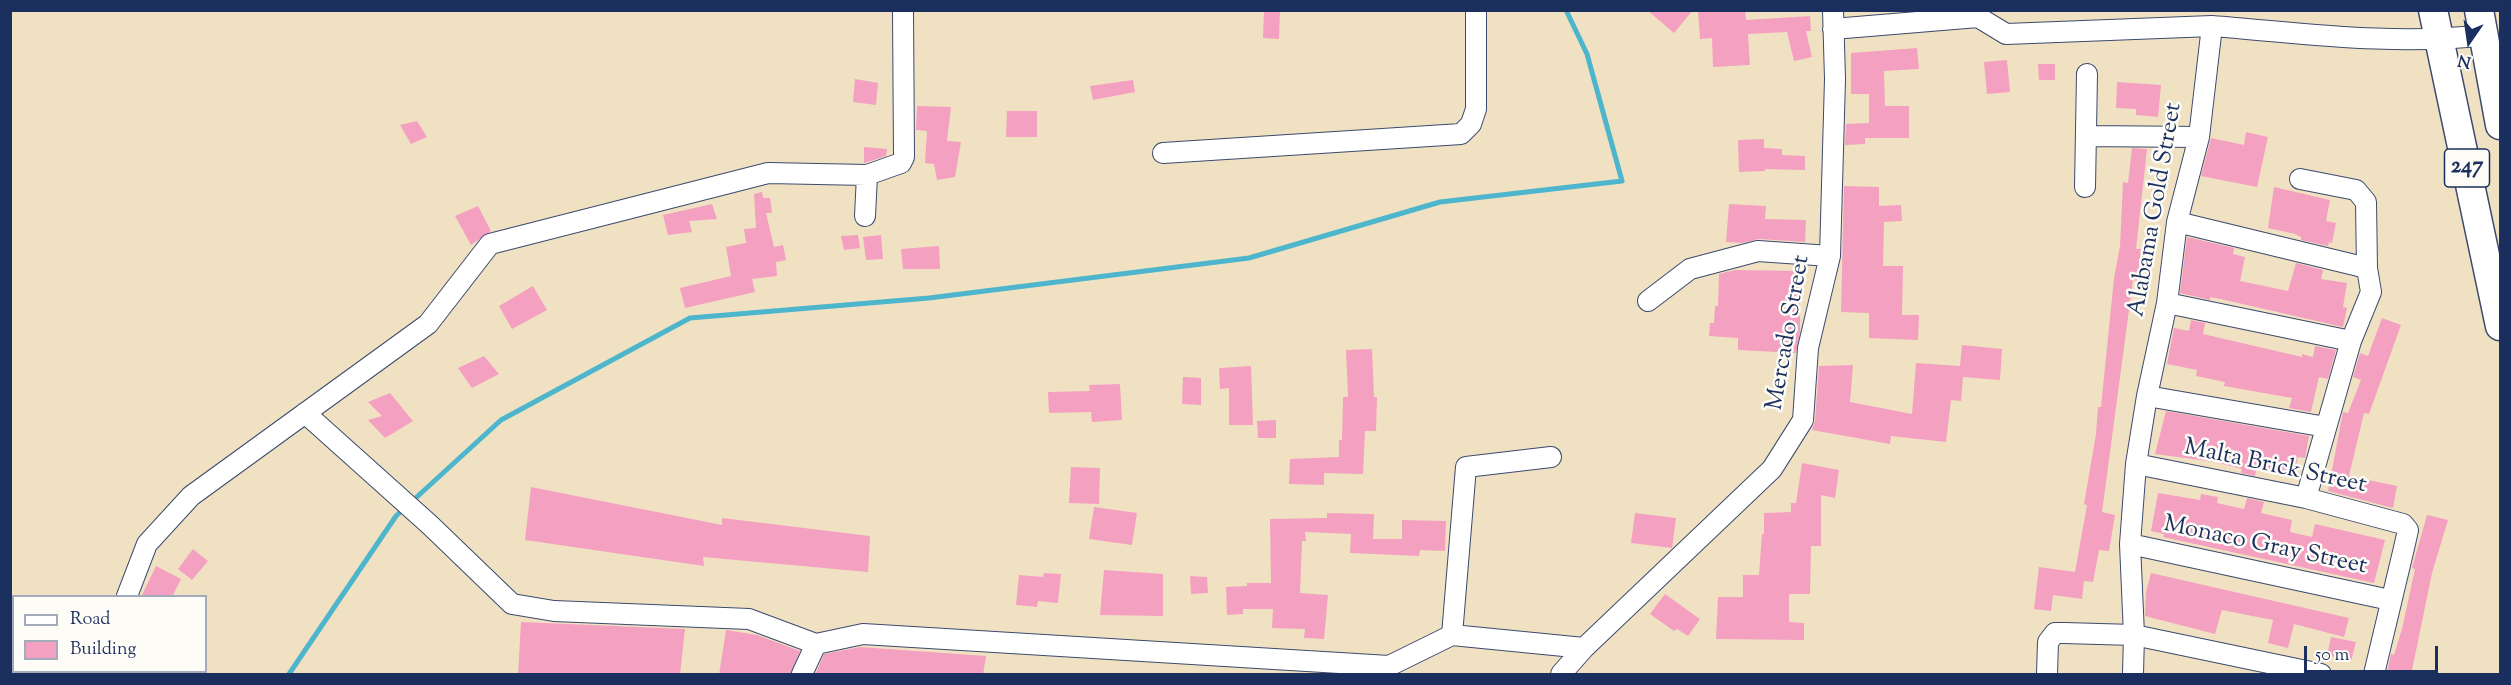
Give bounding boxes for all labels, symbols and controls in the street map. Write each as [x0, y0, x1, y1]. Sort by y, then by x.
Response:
north arrow [2439, 12, 2499, 72]
text: N [2456, 47, 2474, 73]
street label: Alabama Gold Street [2124, 101, 2190, 319]
road number: 247 [2444, 149, 2490, 187]
street label: Mercado Street [1762, 253, 1818, 413]
street label: Malta Brick Street [2181, 435, 2369, 501]
street label: Monaco Gray Street [2161, 511, 2369, 583]
legend [12, 595, 207, 673]
text: Road [70, 607, 110, 633]
scale bar [2307, 634, 2440, 672]
text: Building [70, 637, 136, 663]
text: 50 m [2315, 643, 2349, 669]

